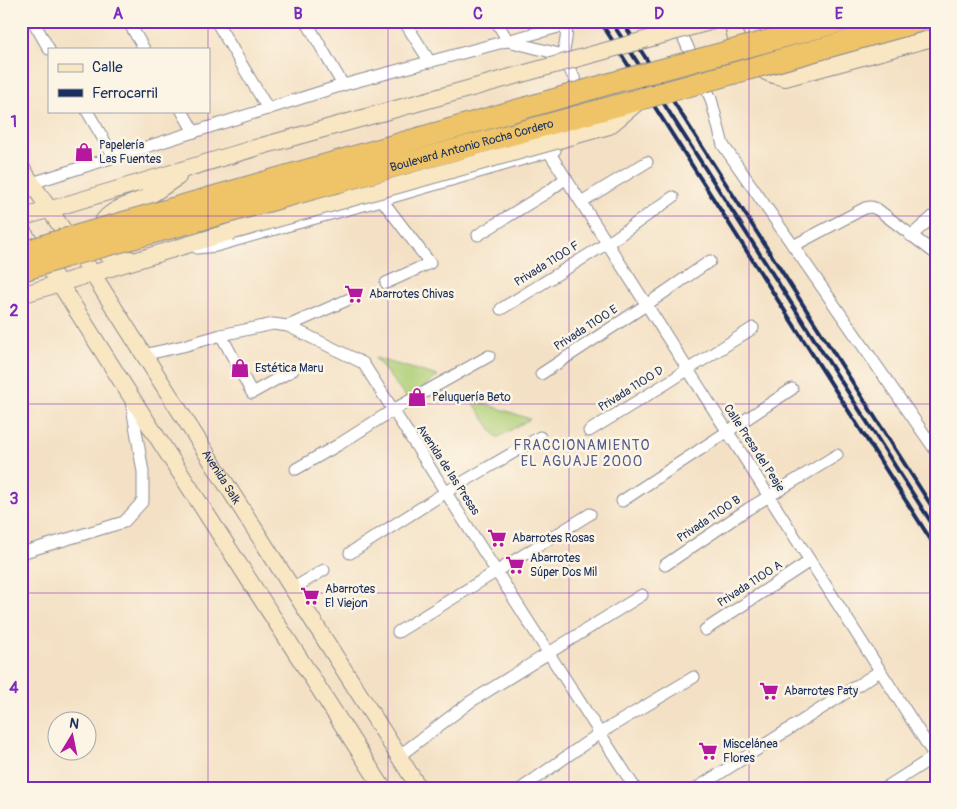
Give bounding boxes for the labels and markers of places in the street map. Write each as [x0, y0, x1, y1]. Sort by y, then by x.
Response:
place label: Papelería Las Fuentes [99, 138, 162, 167]
shop icon: Papelería Las Fuentes [73, 141, 95, 163]
supermarket icon: Abarrotes Chivas [343, 283, 365, 305]
place label: Abarrotes Chivas [369, 287, 454, 302]
shop icon: Estética Maru [229, 357, 251, 379]
place label: Estética Maru [255, 361, 324, 376]
shop icon: Peluquería Beto [406, 386, 428, 408]
place label: Peluquería Beto [432, 390, 511, 405]
supermarket icon: Abarrotes Rosas [486, 527, 508, 549]
place label: Abarrotes Rosas [512, 531, 595, 546]
place label: Abarrotes Súper Dos Mil [530, 551, 597, 580]
supermarket icon: Abarrotes Súper Dos Mil [504, 554, 526, 576]
place label: Abarrotes El Viejon [325, 582, 376, 611]
supermarket icon: Abarrotes El Viejon [299, 585, 321, 607]
supermarket icon: Abarrotes Paty [758, 680, 780, 702]
place label: Abarrotes Paty [784, 684, 858, 699]
place label: Miscelánea Flores [723, 737, 778, 766]
supermarket icon: Miscelánea Flores [697, 740, 719, 762]

